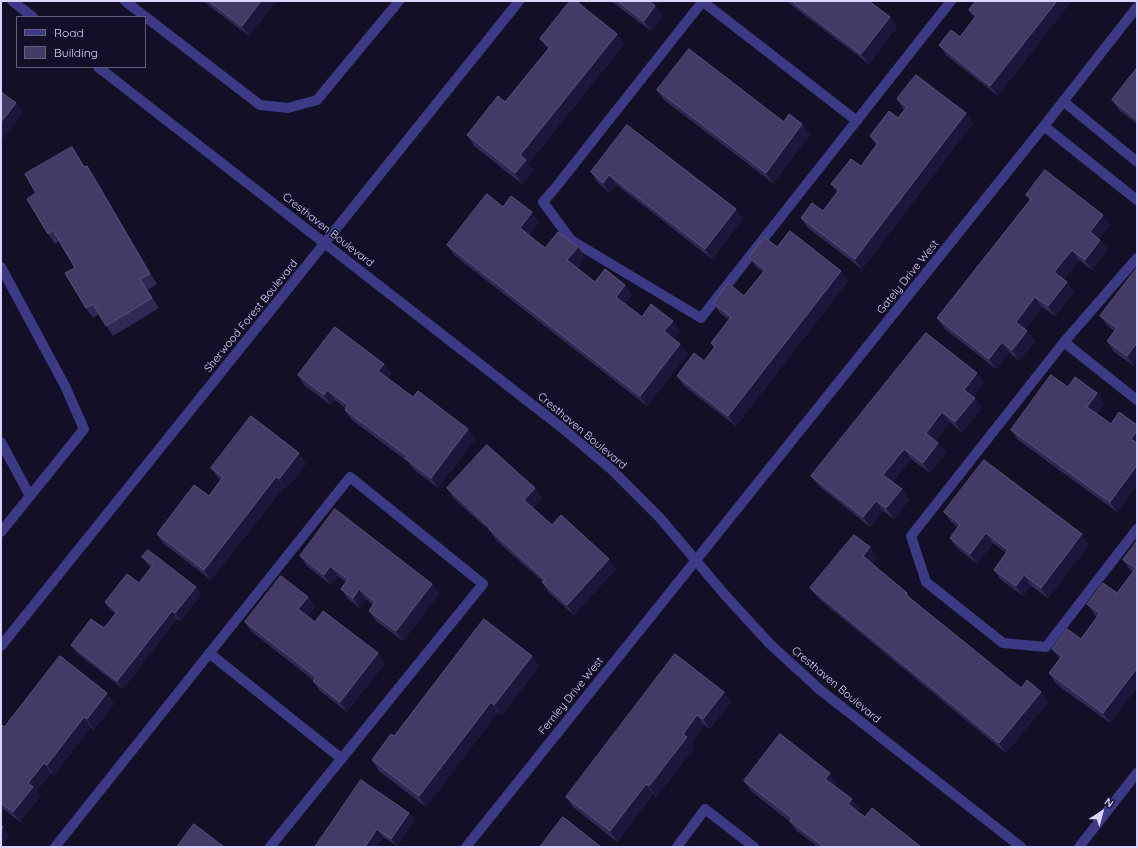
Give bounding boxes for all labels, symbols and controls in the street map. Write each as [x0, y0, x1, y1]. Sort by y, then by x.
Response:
legend [16, 16, 146, 68]
text: Road [54, 25, 84, 40]
text: Building [54, 45, 98, 60]
street label: Cresthaven Boulevard [280, 190, 376, 270]
street label: Gately Drive West [874, 237, 942, 317]
street label: Sherwood Forest Boulevard [201, 257, 301, 375]
street label: Cresthaven Boulevard [535, 390, 629, 472]
street label: Cresthaven Boulevard [789, 644, 883, 726]
street label: Fernley Drive West [536, 655, 606, 737]
north arrow [1082, 792, 1122, 832]
text: N [1102, 794, 1116, 810]

